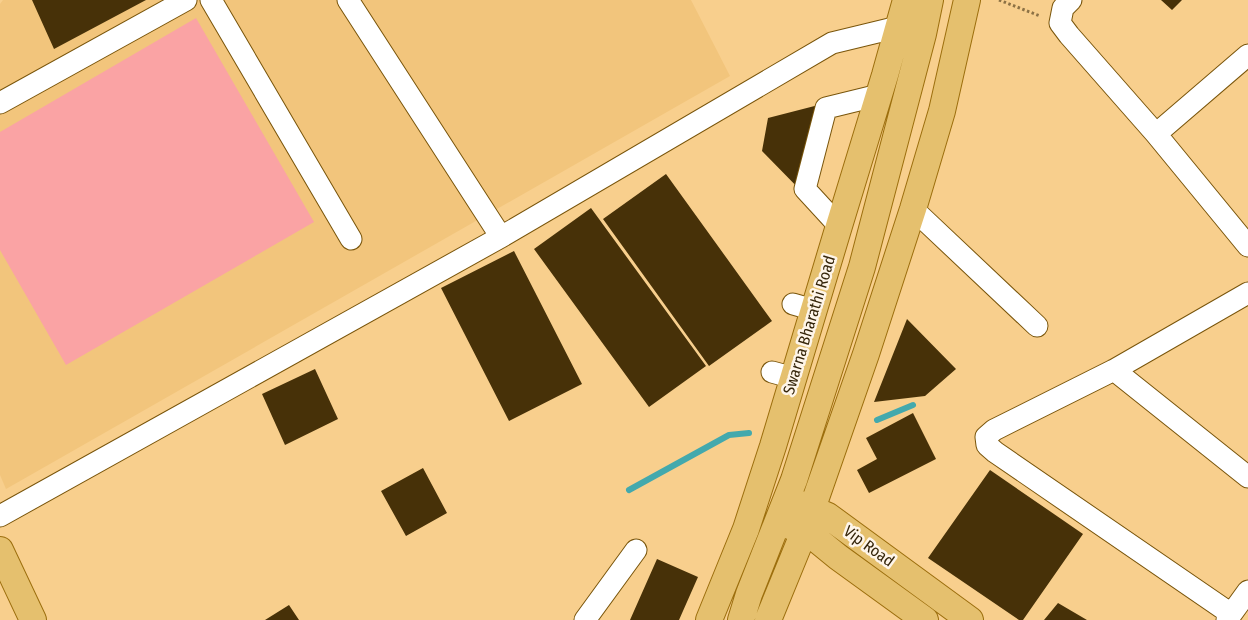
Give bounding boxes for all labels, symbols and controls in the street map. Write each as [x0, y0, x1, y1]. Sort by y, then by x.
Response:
street label: Swarna Bharathi Road [779, 253, 839, 397]
street label: Vip Road [840, 521, 898, 571]

